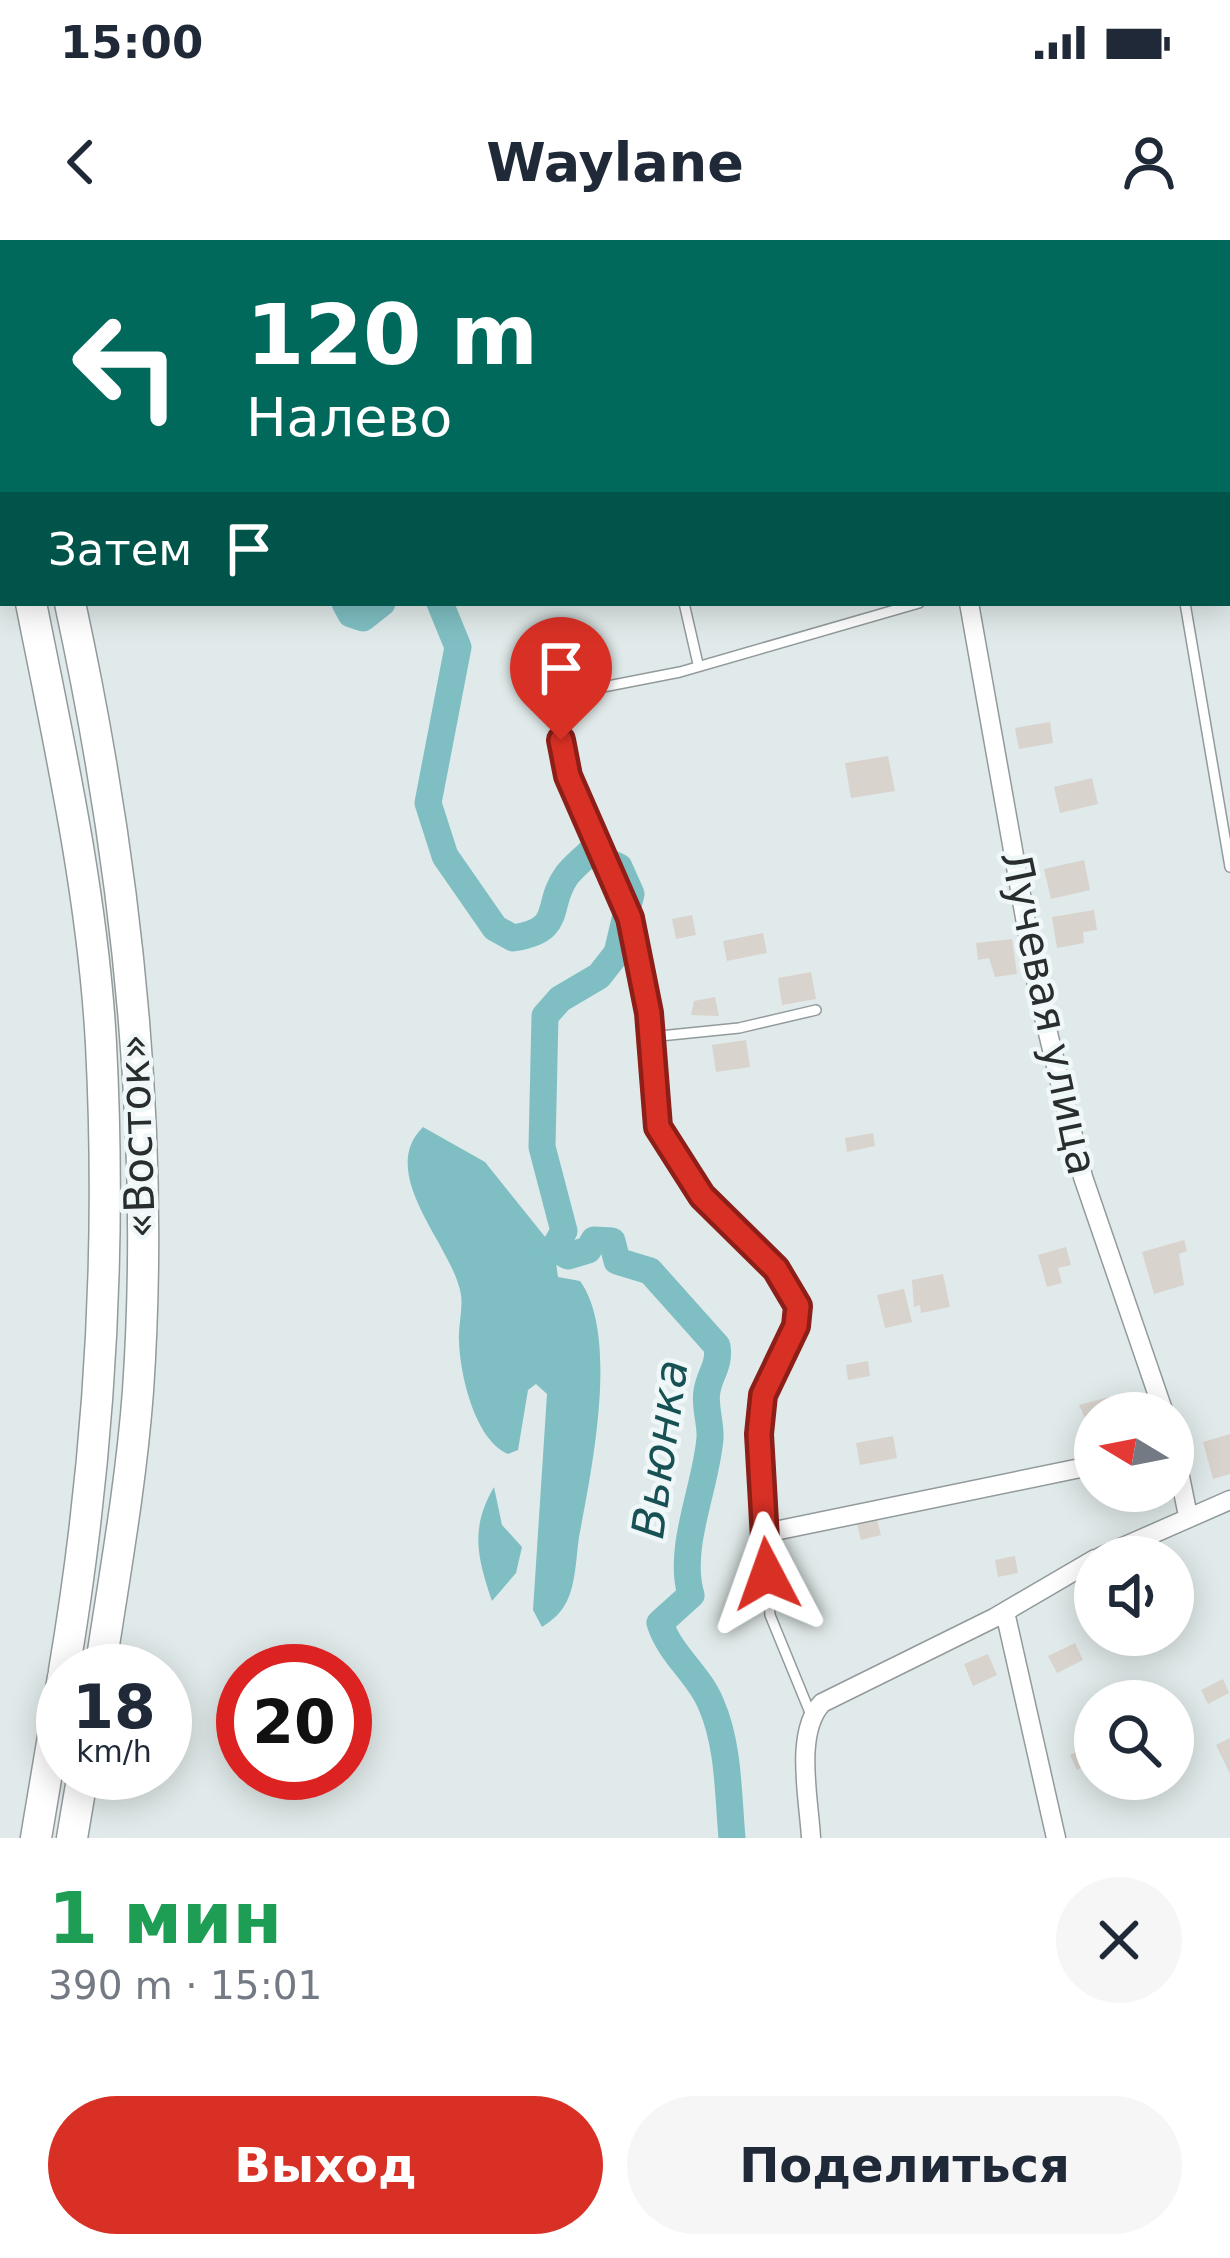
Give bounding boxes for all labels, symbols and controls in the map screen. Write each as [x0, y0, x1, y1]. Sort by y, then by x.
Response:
text: 15:00 [60, 16, 203, 69]
icon: back [48, 129, 114, 195]
icon: person [1116, 129, 1182, 195]
text: Waylane [486, 131, 744, 194]
text: 120 m [246, 286, 538, 384]
icon: left [48, 288, 204, 444]
text: Налево [246, 386, 452, 449]
icon: arrive [216, 516, 282, 582]
text: Затем [48, 523, 192, 576]
pin [510, 617, 612, 740]
icon: arrive [528, 635, 594, 701]
street label: Лучевая улица [991, 847, 1107, 1179]
street label: «Восток» [109, 1033, 165, 1239]
water label: Вьюнка [621, 1356, 699, 1542]
north arrow [1074, 1392, 1194, 1512]
map controls [1074, 1392, 1194, 1800]
position arrow [704, 1511, 830, 1637]
button: sound [1074, 1536, 1194, 1656]
speed limit sign: 20 [216, 1644, 372, 1800]
text: 18 [72, 1672, 156, 1742]
button: search [1074, 1680, 1194, 1800]
text: km/h [76, 1734, 152, 1769]
text: 1 мин [48, 1876, 282, 1960]
button: close [1056, 1877, 1182, 2003]
text: 390 m · 15:01 [48, 1963, 322, 2008]
button: Выход [48, 2096, 603, 2234]
button: Поделиться [627, 2096, 1182, 2234]

